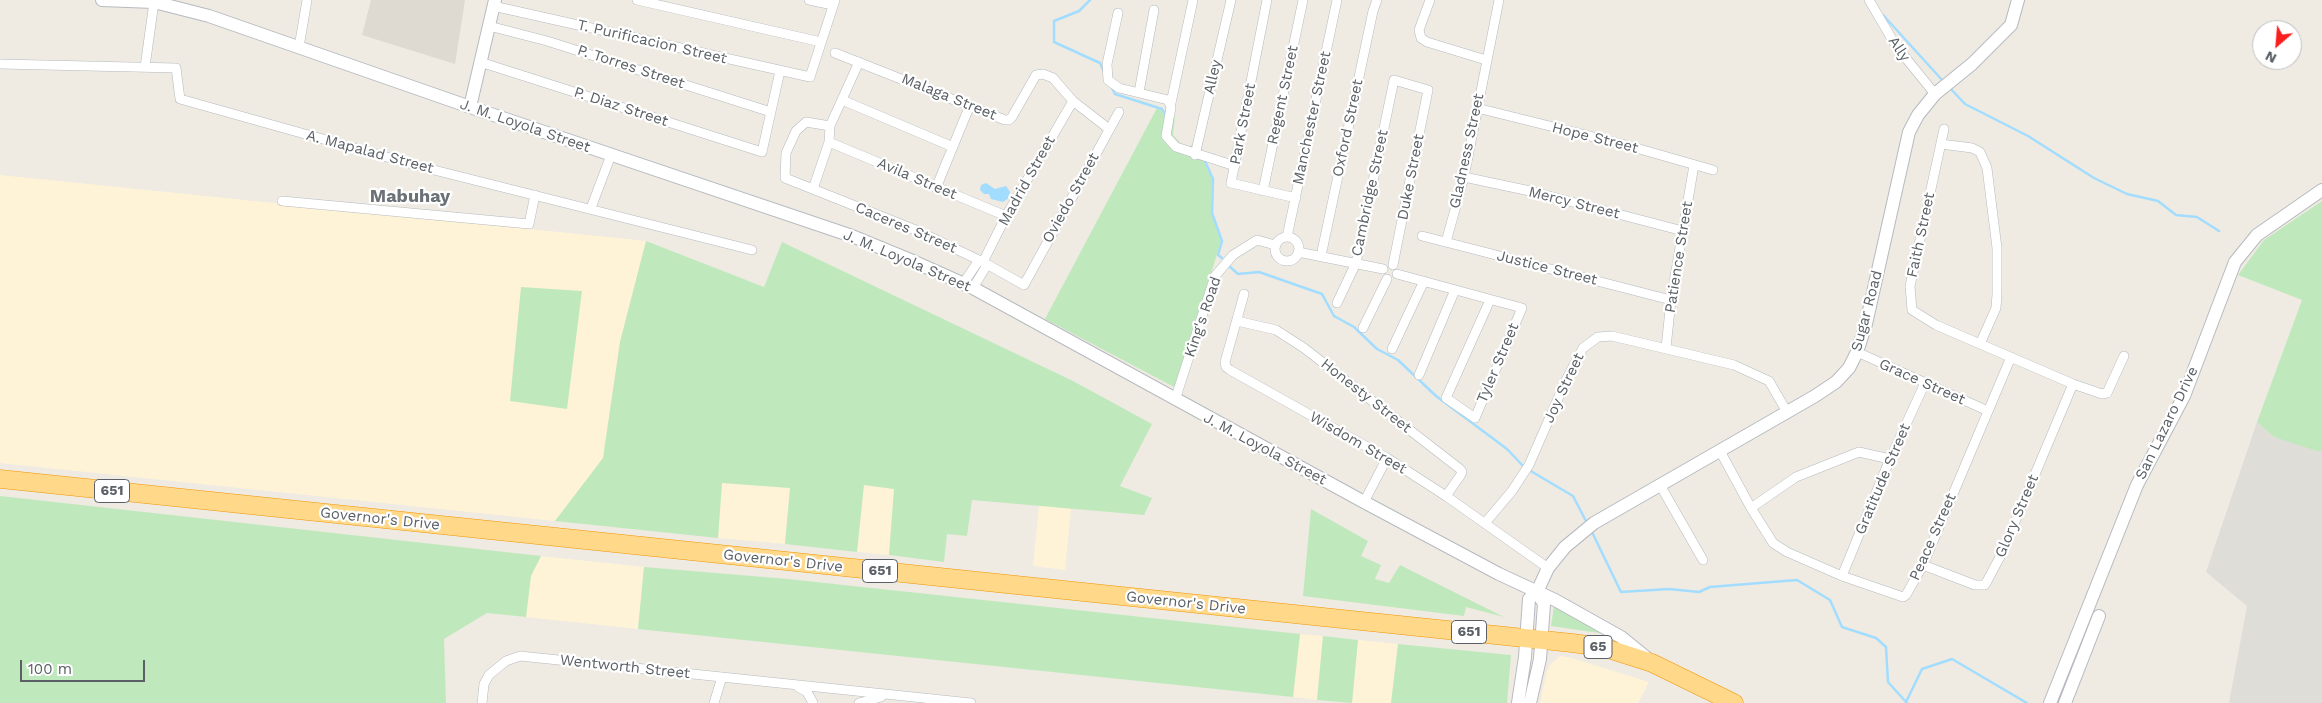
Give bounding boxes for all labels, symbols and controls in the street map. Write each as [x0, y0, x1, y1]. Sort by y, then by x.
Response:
street label: T. Purificacion Street [575, 16, 729, 68]
north arrow [2252, 20, 2302, 70]
street label: Ally [1884, 33, 1914, 65]
street label: P. Torres Street [575, 41, 687, 93]
street label: Regent Street [1264, 44, 1302, 146]
text: N [2262, 48, 2279, 67]
street label: Manchester Street [1289, 50, 1335, 186]
street label: Alley [1200, 58, 1226, 96]
street label: Malaga Street [899, 70, 999, 124]
street label: Oxford Street [1329, 78, 1367, 178]
street label: Park Street [1226, 82, 1260, 166]
street label: P. Diaz Street [572, 83, 670, 131]
street label: Gladness Street [1446, 92, 1488, 210]
street label: J. M. Loyola Street [457, 95, 593, 157]
street label: Hope Street [1550, 119, 1640, 157]
street label: A. Mapalad Street [304, 126, 436, 178]
street label: Cambridge Street [1348, 128, 1392, 258]
street label: Duke Street [1394, 132, 1428, 222]
street label: Madrid Street [995, 133, 1059, 229]
street label: Oviedo Street [1039, 150, 1103, 246]
street label: Avila Street [875, 154, 959, 204]
street label: Mercy Street [1527, 183, 1621, 223]
district label: Mabuhay [370, 186, 450, 208]
street label: Faith Street [1903, 191, 1939, 279]
street label: Caceres Street [853, 199, 959, 257]
street label: Patience Street [1661, 200, 1697, 314]
street label: J. M. Loyola Street [841, 226, 973, 296]
street label: Justice Street [1495, 247, 1599, 289]
street label: Sugar Road [1848, 269, 1886, 353]
street label: King's Road [1181, 274, 1225, 360]
street label: Tyler Street [1473, 320, 1523, 406]
street label: Joy Street [1540, 350, 1588, 426]
street label: Honesty Street [1317, 355, 1415, 437]
street label: Grace Street [1876, 355, 1968, 409]
street label: San Lazaro Drive [2132, 364, 2202, 482]
street label: Wisdom Street [1306, 408, 1410, 478]
street label: J. M. Loyola Street [1200, 409, 1330, 489]
street label: Gratitude Street [1851, 421, 1915, 537]
street label: Glory Street [1991, 472, 2043, 560]
road number: 651 [94, 480, 130, 502]
street label: Peace Street [1906, 491, 1960, 583]
street label: Governor's Drive [319, 504, 441, 534]
street label: Governor's Drive [722, 546, 844, 576]
road number: 651 [862, 560, 898, 582]
street label: Governor's Drive [1125, 588, 1247, 618]
road number: 651 [1452, 620, 1486, 644]
road number: 65 [1584, 636, 1612, 659]
scale bar [22, 650, 148, 682]
street label: Wentworth Street [559, 651, 691, 683]
text: 100 m [28, 660, 72, 678]

